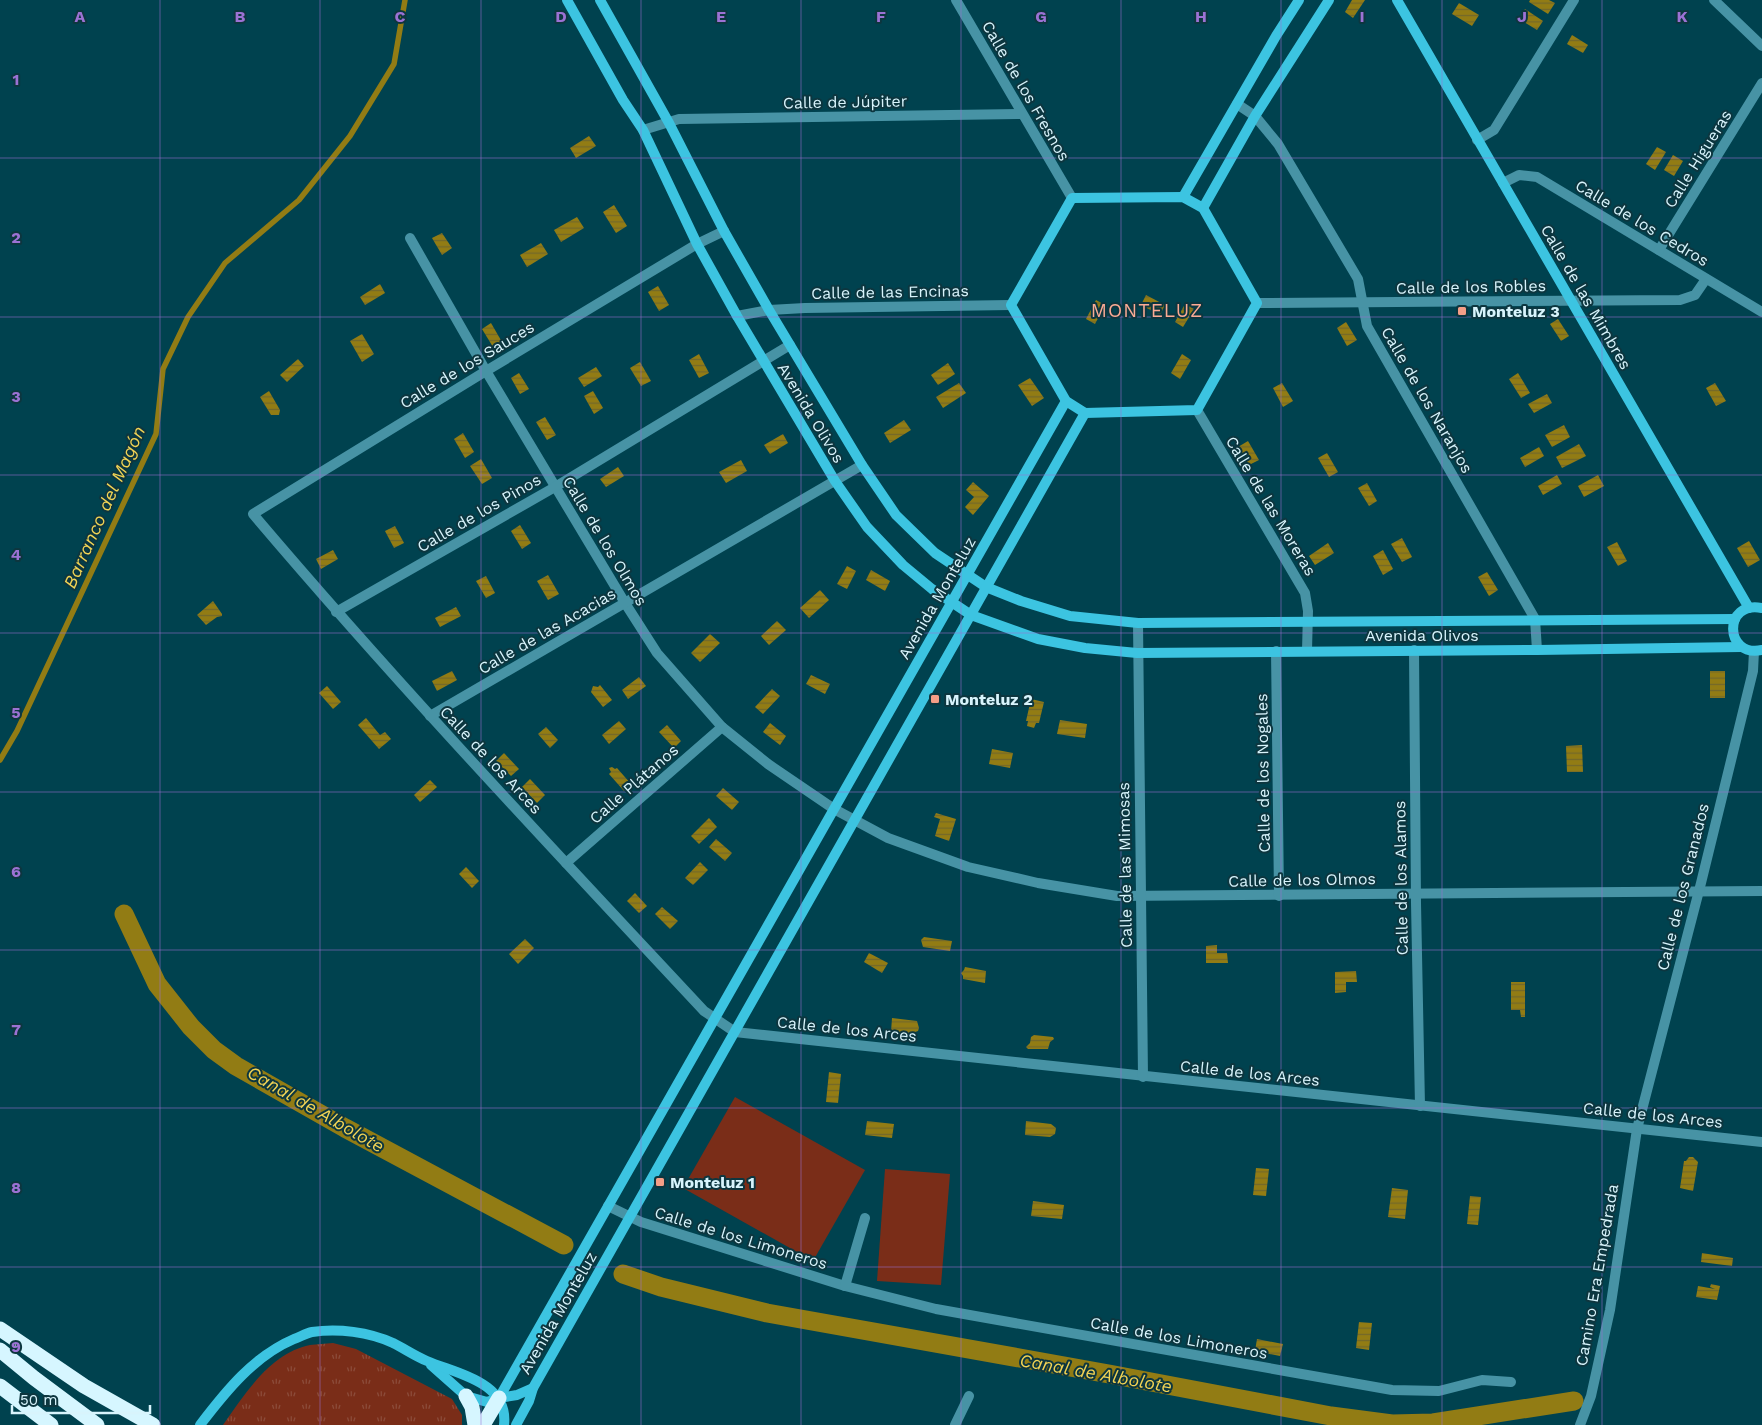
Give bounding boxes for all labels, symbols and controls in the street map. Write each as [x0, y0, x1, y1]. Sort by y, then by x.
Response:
text: A [75, 7, 86, 26]
text: B [235, 7, 246, 26]
text: C [395, 7, 406, 26]
text: D [555, 7, 567, 26]
text: E [716, 7, 726, 26]
text: F [876, 7, 886, 26]
text: G [1035, 7, 1047, 26]
text: H [1195, 7, 1207, 26]
text: I [1359, 7, 1365, 26]
text: J [1517, 7, 1527, 26]
text: K [1676, 7, 1688, 26]
street label: Calle de los Fresnos [978, 18, 1074, 164]
text: 1 [13, 70, 19, 89]
street label: Calle de Júpiter [783, 91, 908, 113]
street label: Calle Higueras [1660, 107, 1736, 211]
street label: Calle de los Cedros [1572, 176, 1712, 270]
street label: Calle de las Mimbres [1537, 221, 1635, 373]
text: 2 [11, 228, 21, 247]
street label: Calle de los Robles [1396, 276, 1546, 298]
street label: Calle de las Encinas [811, 281, 969, 303]
district label: MONTELUZ [1091, 299, 1203, 322]
place label: Monteluz 3 [1472, 302, 1560, 321]
marker: Monteluz 3 [1456, 305, 1468, 317]
street label: Calle de los Sauces [396, 317, 538, 413]
street label: Calle de los Naranjos [1377, 323, 1477, 477]
street label: Avenida Olivos [774, 360, 848, 466]
text: 3 [11, 387, 21, 406]
water label: Barranco del Magón [59, 423, 149, 591]
street label: Calle de las Moreras [1222, 433, 1320, 579]
street label: Calle de los Pinos [414, 470, 544, 556]
street label: Calle de los Olmos [559, 473, 651, 609]
street label: Avenida Monteluz [894, 533, 980, 663]
text: 4 [11, 545, 21, 564]
street label: Calle de las Acacias [475, 584, 619, 678]
street label: Avenida Olivos [1365, 626, 1479, 645]
place label: Monteluz 2 [945, 690, 1033, 709]
marker: Monteluz 2 [929, 693, 941, 705]
street label: Calle de los Nogales [1252, 693, 1274, 853]
street label: Calle de los Arces [436, 702, 546, 818]
text: 5 [11, 703, 21, 722]
street label: Calle Plátanos [586, 740, 682, 828]
street label: Calle de las Mimosas [1114, 782, 1136, 948]
street label: Calle de los Alamos [1390, 800, 1412, 956]
street label: Calle de los Granados [1653, 801, 1713, 973]
text: 6 [11, 862, 21, 881]
street label: Calle de los Olmos [1228, 869, 1376, 891]
street label: Calle de los Arces [776, 1012, 918, 1046]
text: 7 [11, 1020, 21, 1039]
street label: Calle de los Arces [1179, 1056, 1321, 1090]
water label: Canal de Albolote [244, 1061, 388, 1157]
street label: Calle de los Arces [1582, 1098, 1724, 1132]
place label: Monteluz 1 [670, 1173, 755, 1192]
marker: Monteluz 1 [654, 1176, 666, 1188]
text: 8 [11, 1178, 21, 1197]
street label: Camino Era Empedrada [1572, 1183, 1622, 1367]
street label: Calle de los Limoneros [652, 1203, 830, 1273]
street label: Avenida Monteluz [515, 1248, 601, 1378]
street label: Calle de los Limoneros [1089, 1313, 1269, 1363]
text: 9 [11, 1337, 21, 1356]
water label: Canal de Albolote [1018, 1349, 1174, 1397]
scale bar [12, 1382, 150, 1414]
text: 50 m [20, 1391, 57, 1409]

